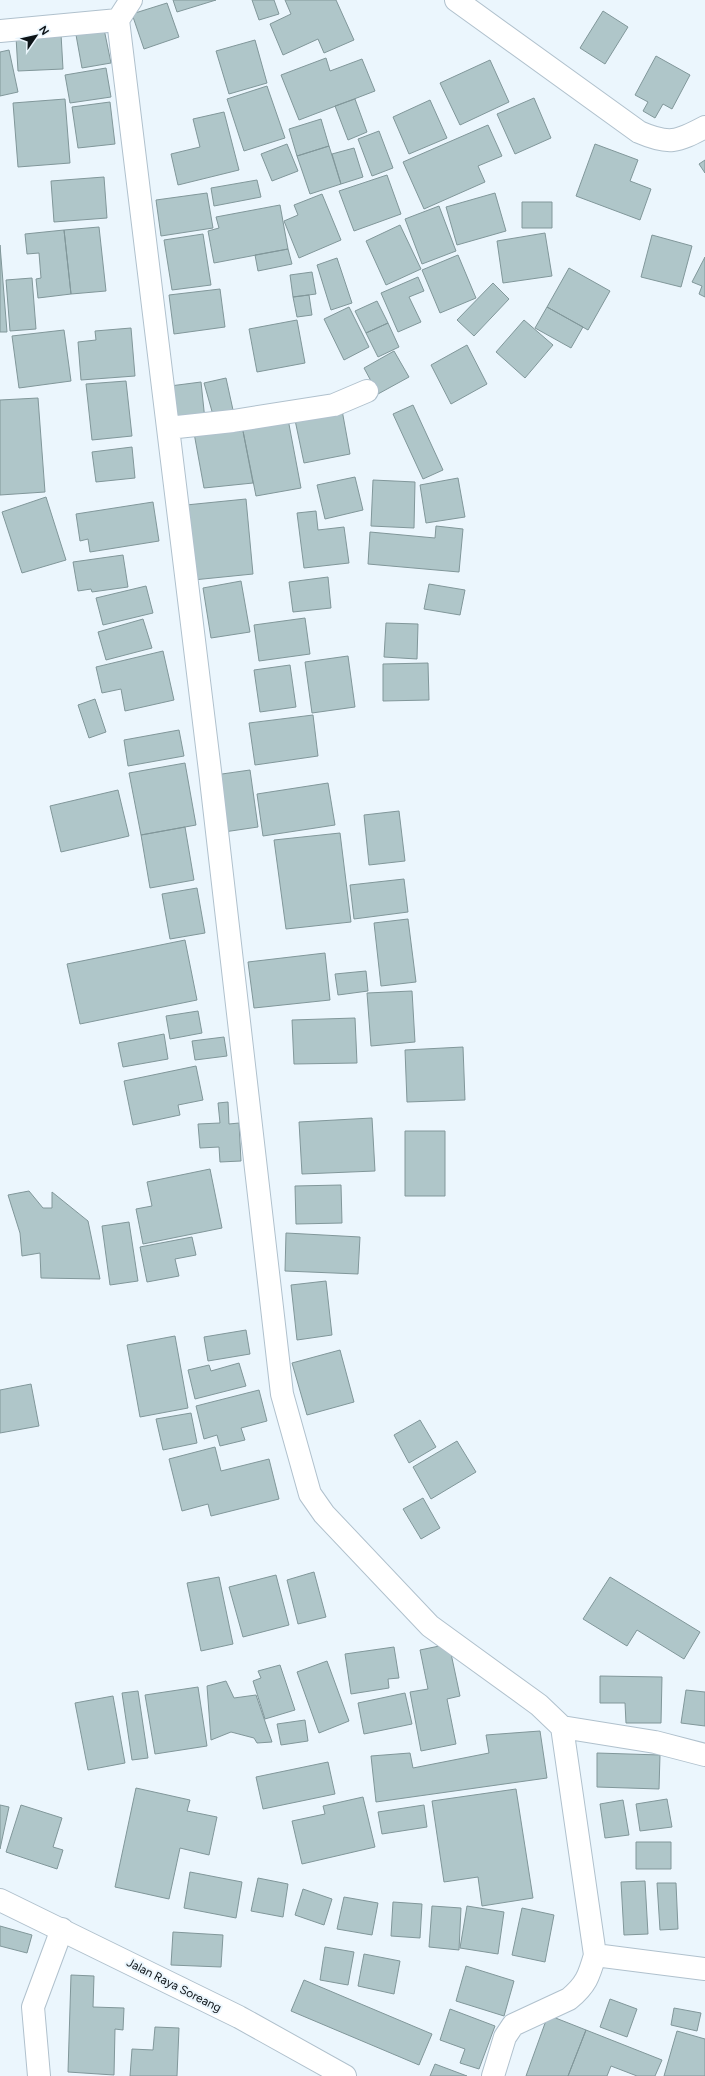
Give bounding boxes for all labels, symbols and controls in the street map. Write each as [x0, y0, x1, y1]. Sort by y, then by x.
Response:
north arrow [16, 16, 56, 56]
text: N [36, 24, 52, 38]
street label: Jalan Raya Soreang [124, 1955, 224, 2015]

